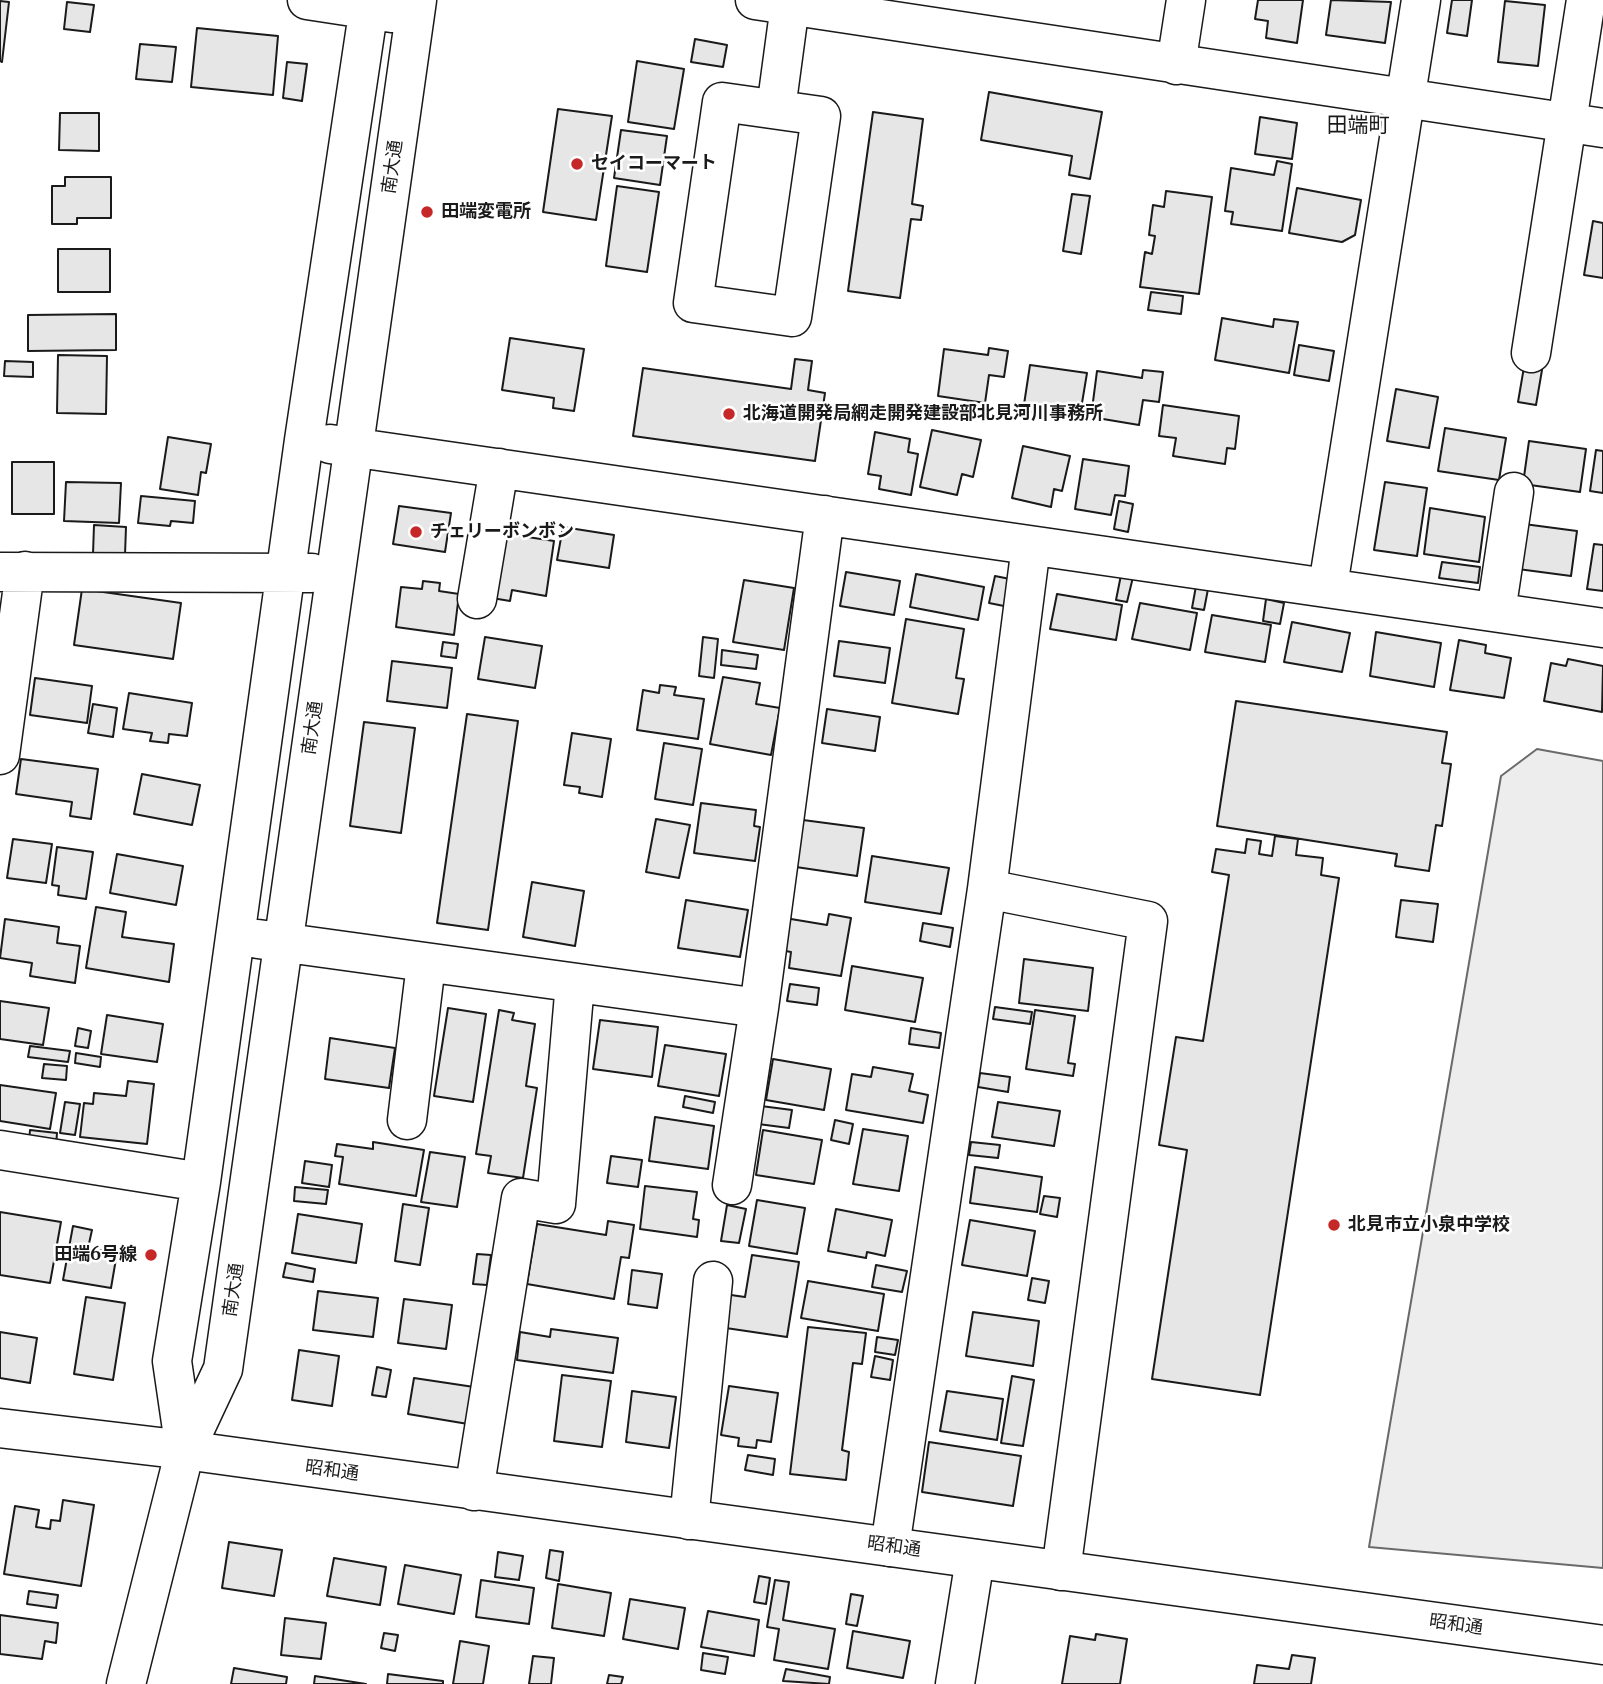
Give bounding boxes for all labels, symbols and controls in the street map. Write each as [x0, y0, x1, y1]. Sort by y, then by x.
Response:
district label: 田端町 [1327, 113, 1389, 139]
street label: 南大通 [379, 139, 407, 195]
place label: セイコーマート [591, 153, 717, 175]
marker: セイコーマート [569, 156, 585, 172]
place label: 田端変電所 [441, 201, 531, 223]
marker: 田端変電所 [419, 204, 435, 220]
place label: 北海道開発局網走開発建設部北見河川事務所 [743, 403, 1103, 425]
marker: 北海道開発局網走開発建設部北見河川事務所 [721, 406, 737, 422]
place label: チェリーボンボン [430, 521, 574, 543]
marker: チェリーボンボン [408, 524, 424, 540]
street label: 南大通 [299, 700, 327, 756]
place label: 北見市立小泉中学校 [1348, 1214, 1510, 1236]
marker: 北見市立小泉中学校 [1326, 1217, 1342, 1233]
place label: 田端6号線 [54, 1244, 137, 1266]
marker: 田端6号線 [143, 1247, 159, 1263]
street label: 南大通 [220, 1262, 248, 1318]
street label: 昭和通 [304, 1457, 360, 1485]
street label: 昭和通 [866, 1533, 922, 1561]
street label: 昭和通 [1428, 1611, 1484, 1639]

